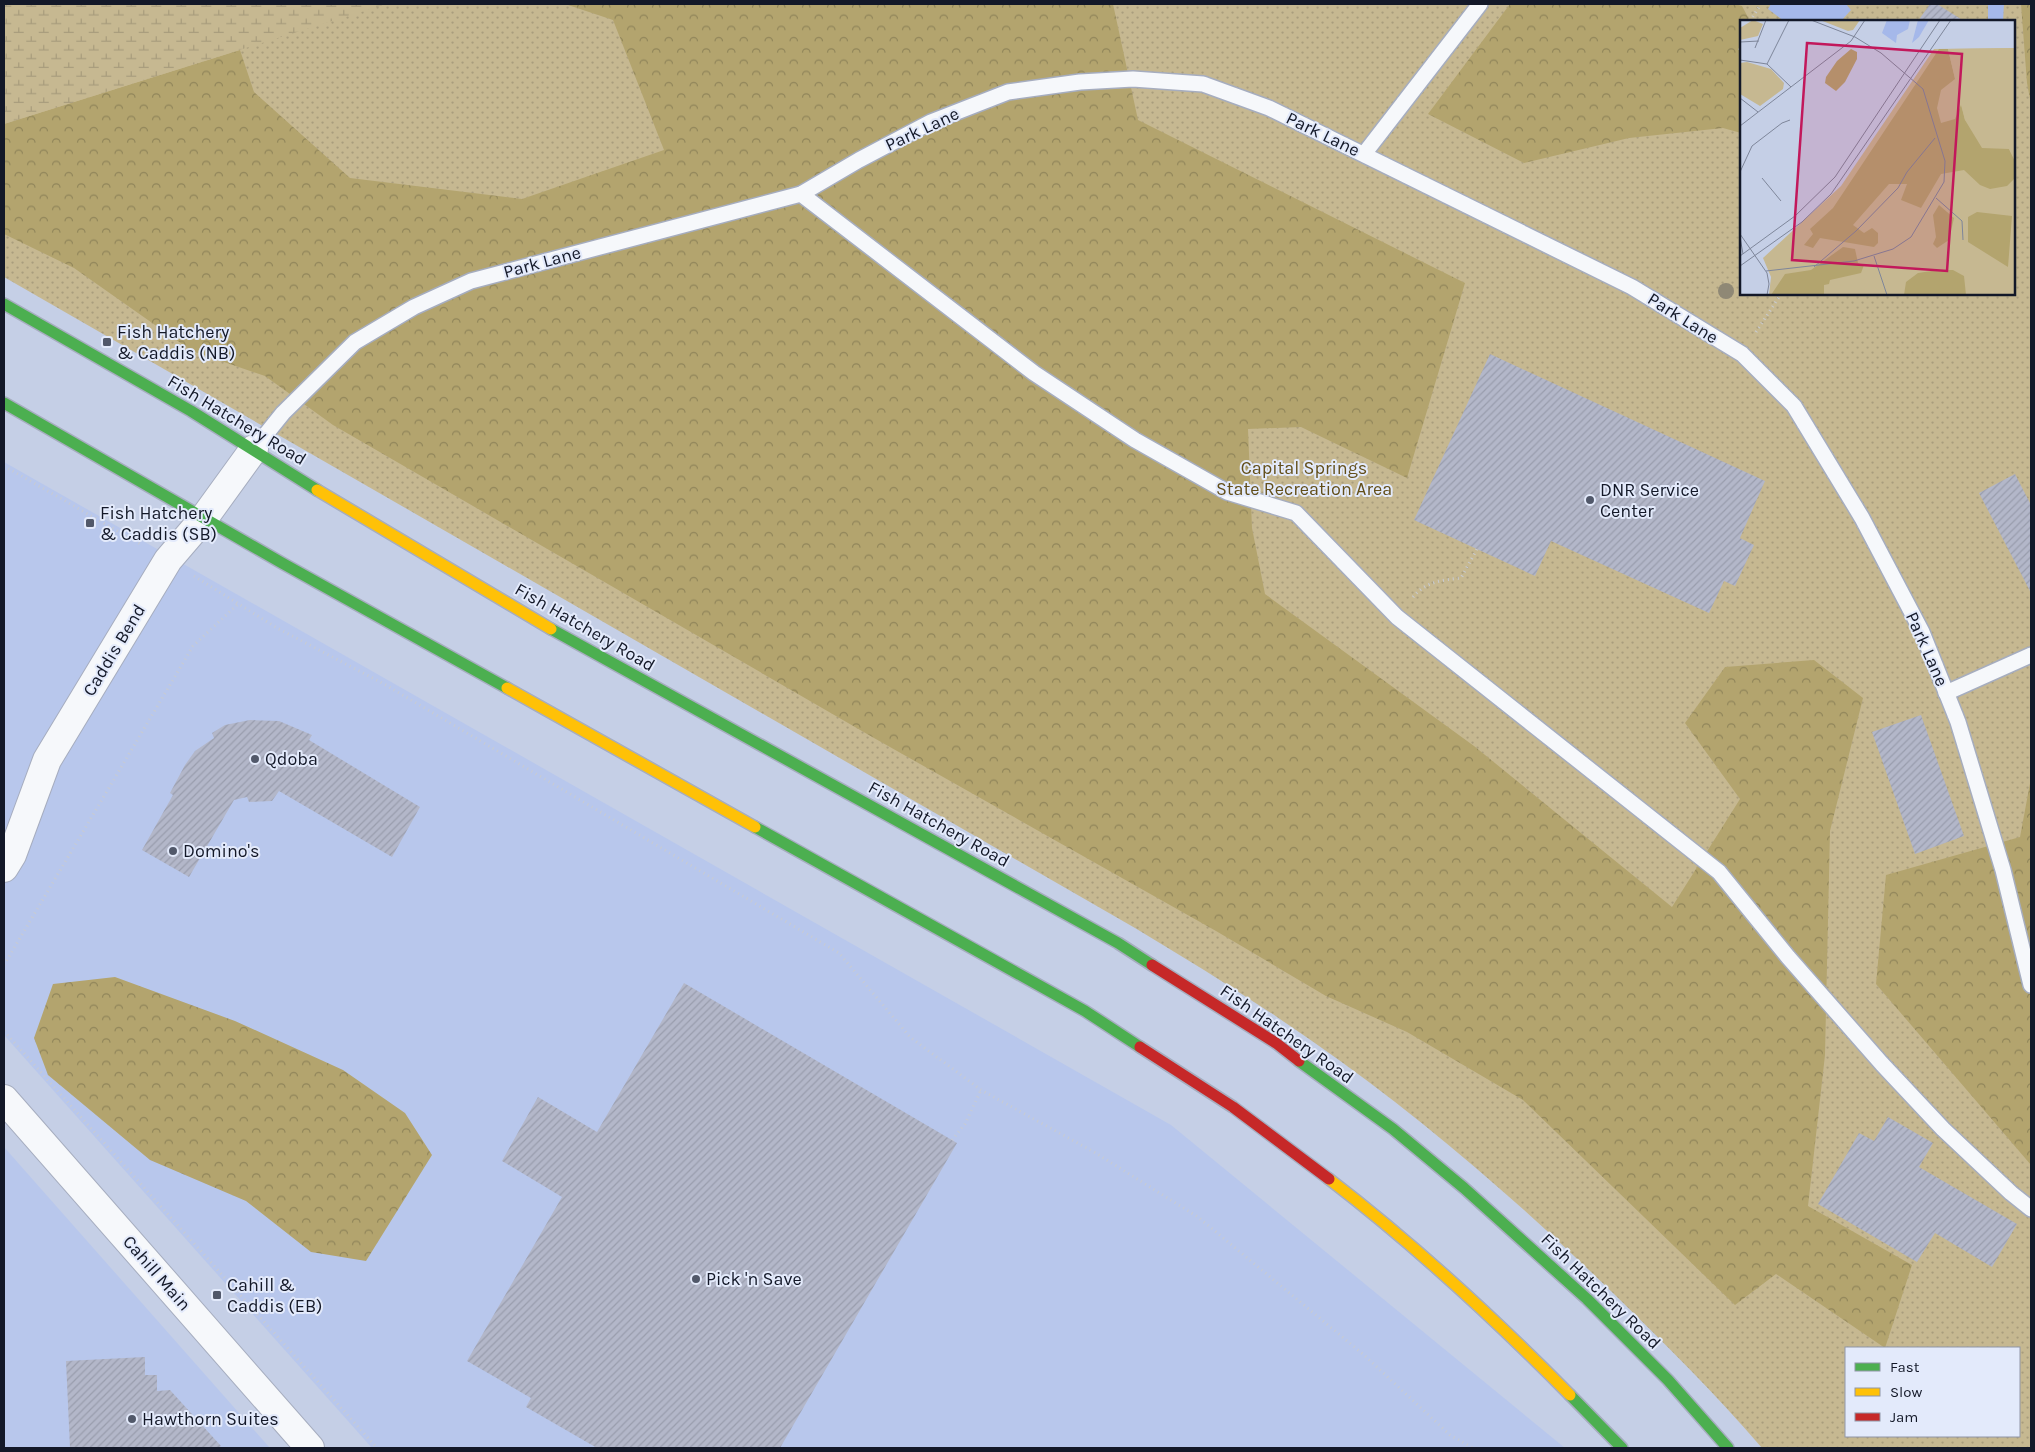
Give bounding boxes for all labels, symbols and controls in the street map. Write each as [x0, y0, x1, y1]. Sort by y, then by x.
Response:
inset map [1740, 20, 2015, 295]
street label: Park Lane [881, 102, 963, 156]
street label: Park Lane [1283, 107, 1363, 161]
street label: Park Lane [501, 241, 583, 283]
street label: Park Lane [1644, 288, 1722, 348]
place label: Fish Hatchery & Caddis (NB) [117, 321, 235, 364]
marker: Fish Hatchery & Caddis (NB) [101, 336, 113, 348]
street label: Fish Hatchery Road [164, 370, 310, 470]
park label: Capital Springs State Recreation Area [1216, 457, 1392, 500]
place label: DNR Service Center [1600, 479, 1699, 522]
marker: DNR Service Center [1584, 494, 1596, 506]
place label: Fish Hatchery & Caddis (SB) [100, 502, 217, 545]
marker: Fish Hatchery & Caddis (SB) [84, 517, 96, 529]
street label: Fish Hatchery Road [511, 578, 659, 676]
street label: Caddis Bend [78, 600, 150, 700]
street label: Park Lane [1901, 608, 1953, 690]
place label: Qdoba [265, 748, 318, 770]
marker: Qdoba [249, 753, 261, 765]
street label: Fish Hatchery Road [865, 776, 1013, 872]
place label: Domino's [183, 840, 260, 862]
marker: Domino's [167, 845, 179, 857]
street label: Fish Hatchery Road [1216, 980, 1358, 1088]
street label: Fish Hatchery Road [1536, 1228, 1666, 1354]
street label: Cahill Main [118, 1231, 196, 1315]
place label: Pick 'n Save [706, 1268, 802, 1290]
marker: Pick 'n Save [690, 1273, 702, 1285]
place label: Cahill & Caddis (EB) [227, 1274, 322, 1317]
marker: Cahill & Caddis (EB) [211, 1289, 223, 1301]
legend [1845, 1347, 2020, 1437]
text: Fast [1890, 1358, 1920, 1376]
text: Slow [1890, 1383, 1922, 1401]
place label: Hawthorn Suites [142, 1408, 279, 1430]
text: Jam [1890, 1408, 1918, 1426]
marker: Hawthorn Suites [126, 1413, 138, 1425]

